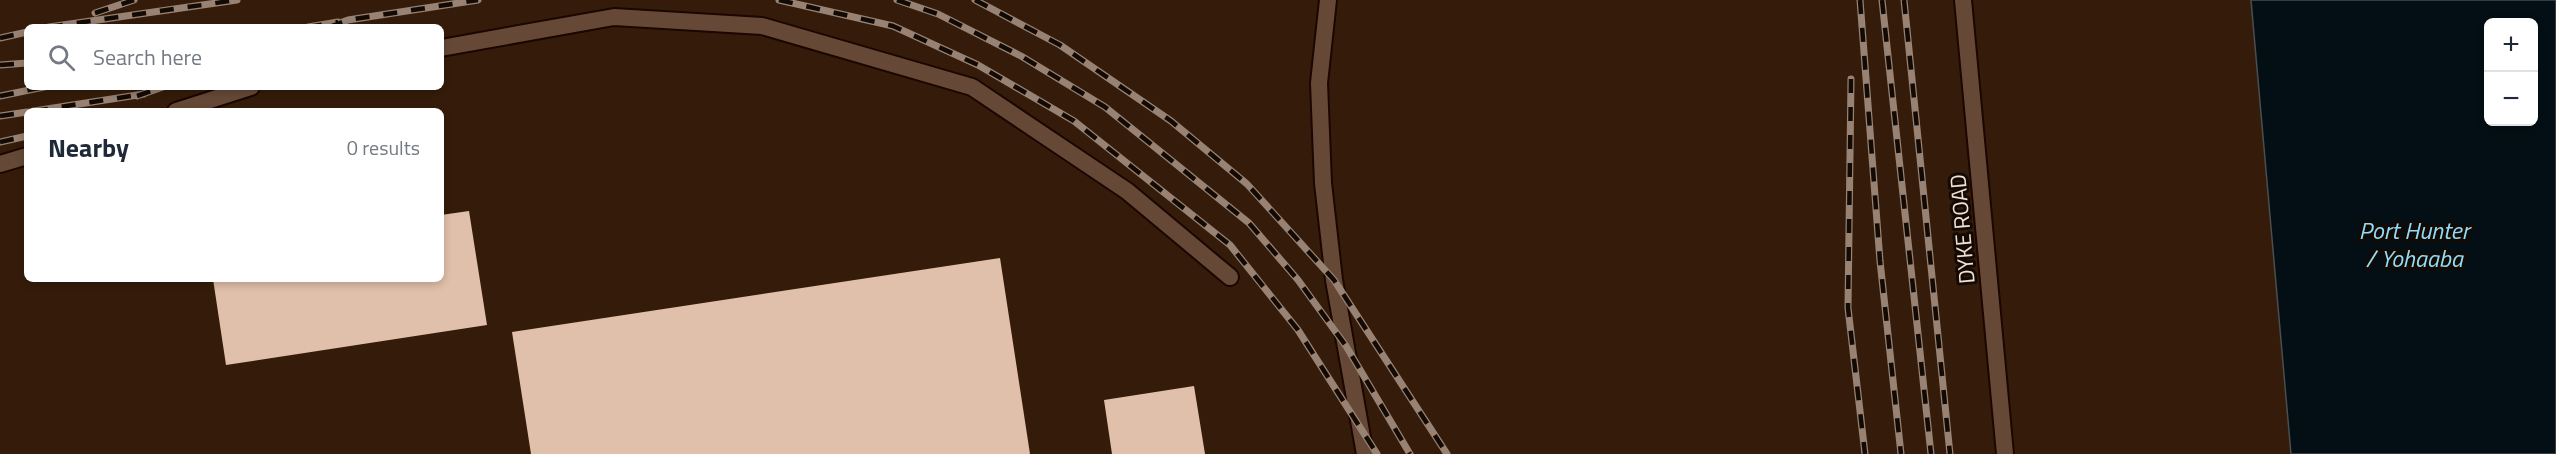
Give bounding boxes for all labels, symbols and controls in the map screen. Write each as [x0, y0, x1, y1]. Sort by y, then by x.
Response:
map controls [2484, 18, 2538, 126]
button: + [2484, 18, 2538, 72]
search box [24, 24, 444, 90]
text: Search here [93, 40, 202, 74]
icon: search [45, 41, 78, 74]
button: − [2484, 72, 2538, 126]
text: Nearby [48, 128, 129, 167]
text: 0 results [347, 132, 420, 163]
street label: DYKE ROAD [1940, 173, 1984, 285]
water label: Port Hunter / Yohaaba [2359, 212, 2473, 276]

